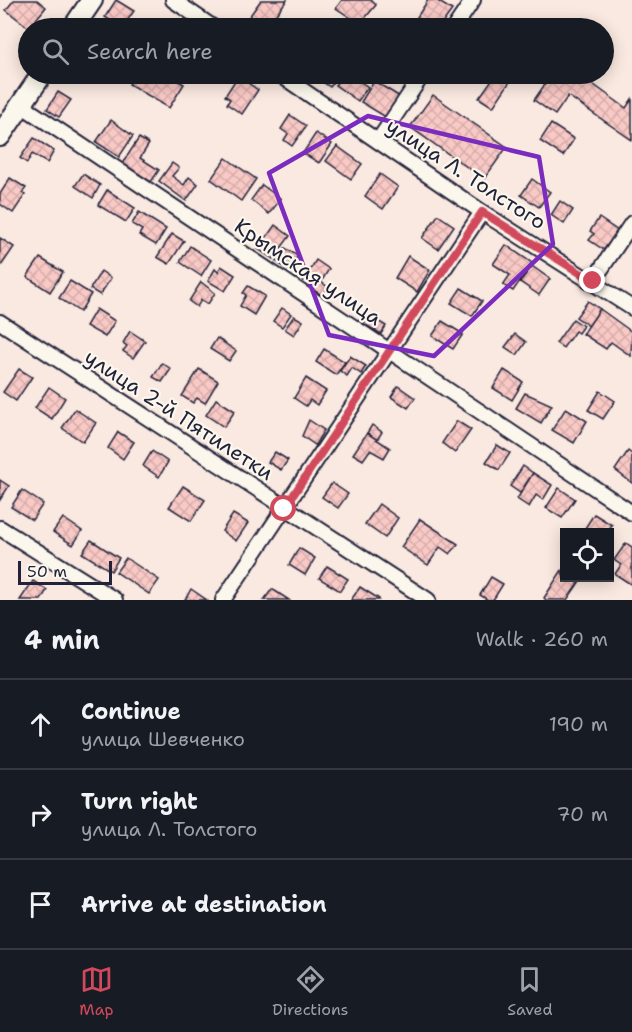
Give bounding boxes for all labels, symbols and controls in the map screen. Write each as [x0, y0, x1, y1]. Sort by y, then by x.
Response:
search box [18, 18, 614, 84]
icon: search [39, 35, 72, 68]
text: Search here [87, 37, 213, 66]
street label: улица Л. Толстого [381, 112, 551, 236]
street label: Крымская улица [229, 212, 387, 332]
route end [579, 267, 605, 293]
street label: улица 2-й Пятилетки [79, 343, 279, 487]
route start [270, 495, 296, 521]
map controls [560, 528, 614, 582]
button: locate [560, 528, 614, 582]
scale bar [18, 558, 112, 586]
text: 50 m [27, 561, 67, 582]
text: 4 min [24, 622, 100, 657]
text: Walk · 260 m [476, 626, 608, 652]
text: Continue [81, 697, 181, 726]
icon: ahead [24, 708, 57, 741]
text: 190 m [549, 711, 608, 737]
text: улица Шевченко [81, 726, 245, 752]
text: Turn right [81, 787, 198, 816]
icon: right [24, 798, 57, 831]
text: 70 m [556, 801, 608, 827]
text: улица Л. Толстого [81, 816, 257, 842]
icon: arrive [24, 888, 57, 921]
text: Arrive at destination [81, 890, 327, 919]
tab: Map [79, 963, 114, 1020]
tab: Directions [272, 963, 349, 1020]
tab: Saved [507, 963, 553, 1020]

